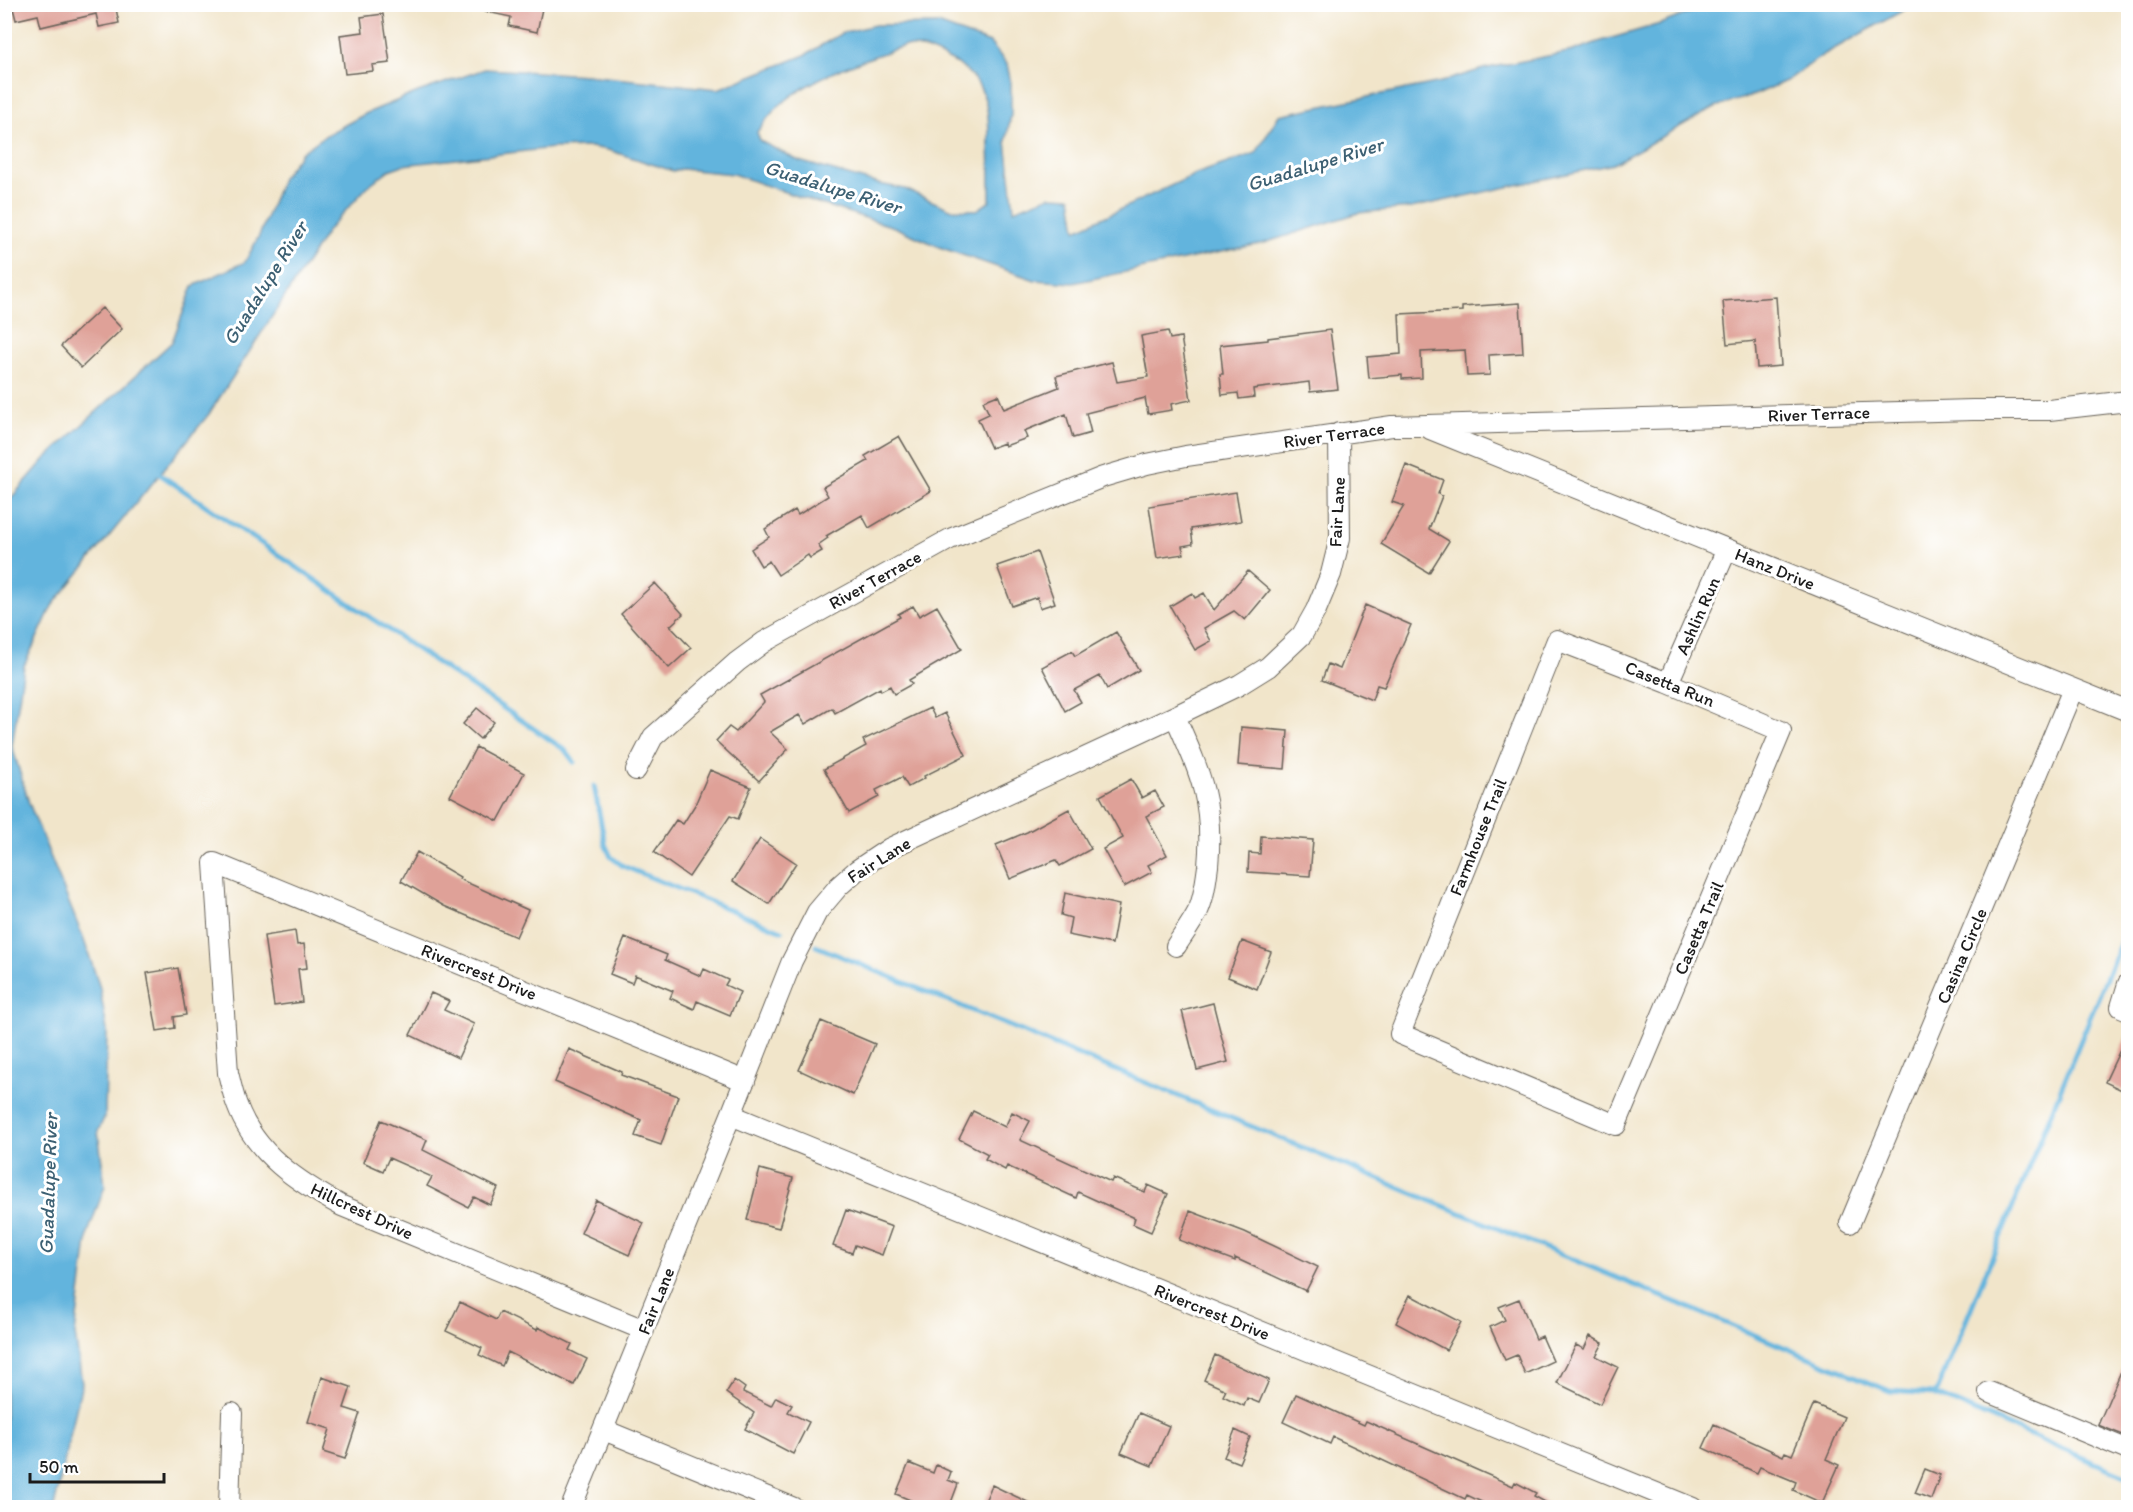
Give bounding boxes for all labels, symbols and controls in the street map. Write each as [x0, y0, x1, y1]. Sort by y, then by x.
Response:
water label: Guadalupe River [1244, 131, 1388, 196]
water label: Guadalupe River [762, 155, 906, 220]
water label: Guadalupe River [217, 215, 314, 349]
street label: River Terrace [1767, 401, 1871, 427]
street label: River Terrace [1282, 417, 1386, 453]
street label: Fair Lane [1324, 476, 1350, 548]
street label: Hanz Drive [1732, 543, 1818, 595]
street label: River Terrace [825, 546, 925, 614]
street label: Ashlin Run [1671, 573, 1725, 658]
street label: Casetta Run [1622, 656, 1718, 712]
street label: Farmhouse Trail [1444, 775, 1512, 899]
street label: Fair Lane [843, 832, 915, 888]
street label: Casetta Trail [1669, 878, 1729, 978]
street label: Casina Circle [1932, 905, 1992, 1007]
street label: Rivercrest Drive [418, 939, 540, 1005]
water label: Guadalupe River [34, 1111, 63, 1255]
street label: Hillcrest Drive [307, 1178, 417, 1244]
street label: Fair Lane [633, 1264, 679, 1338]
street label: Rivercrest Drive [1151, 1279, 1273, 1345]
scale bar [30, 1446, 164, 1484]
text: 50 m [39, 1456, 79, 1478]

